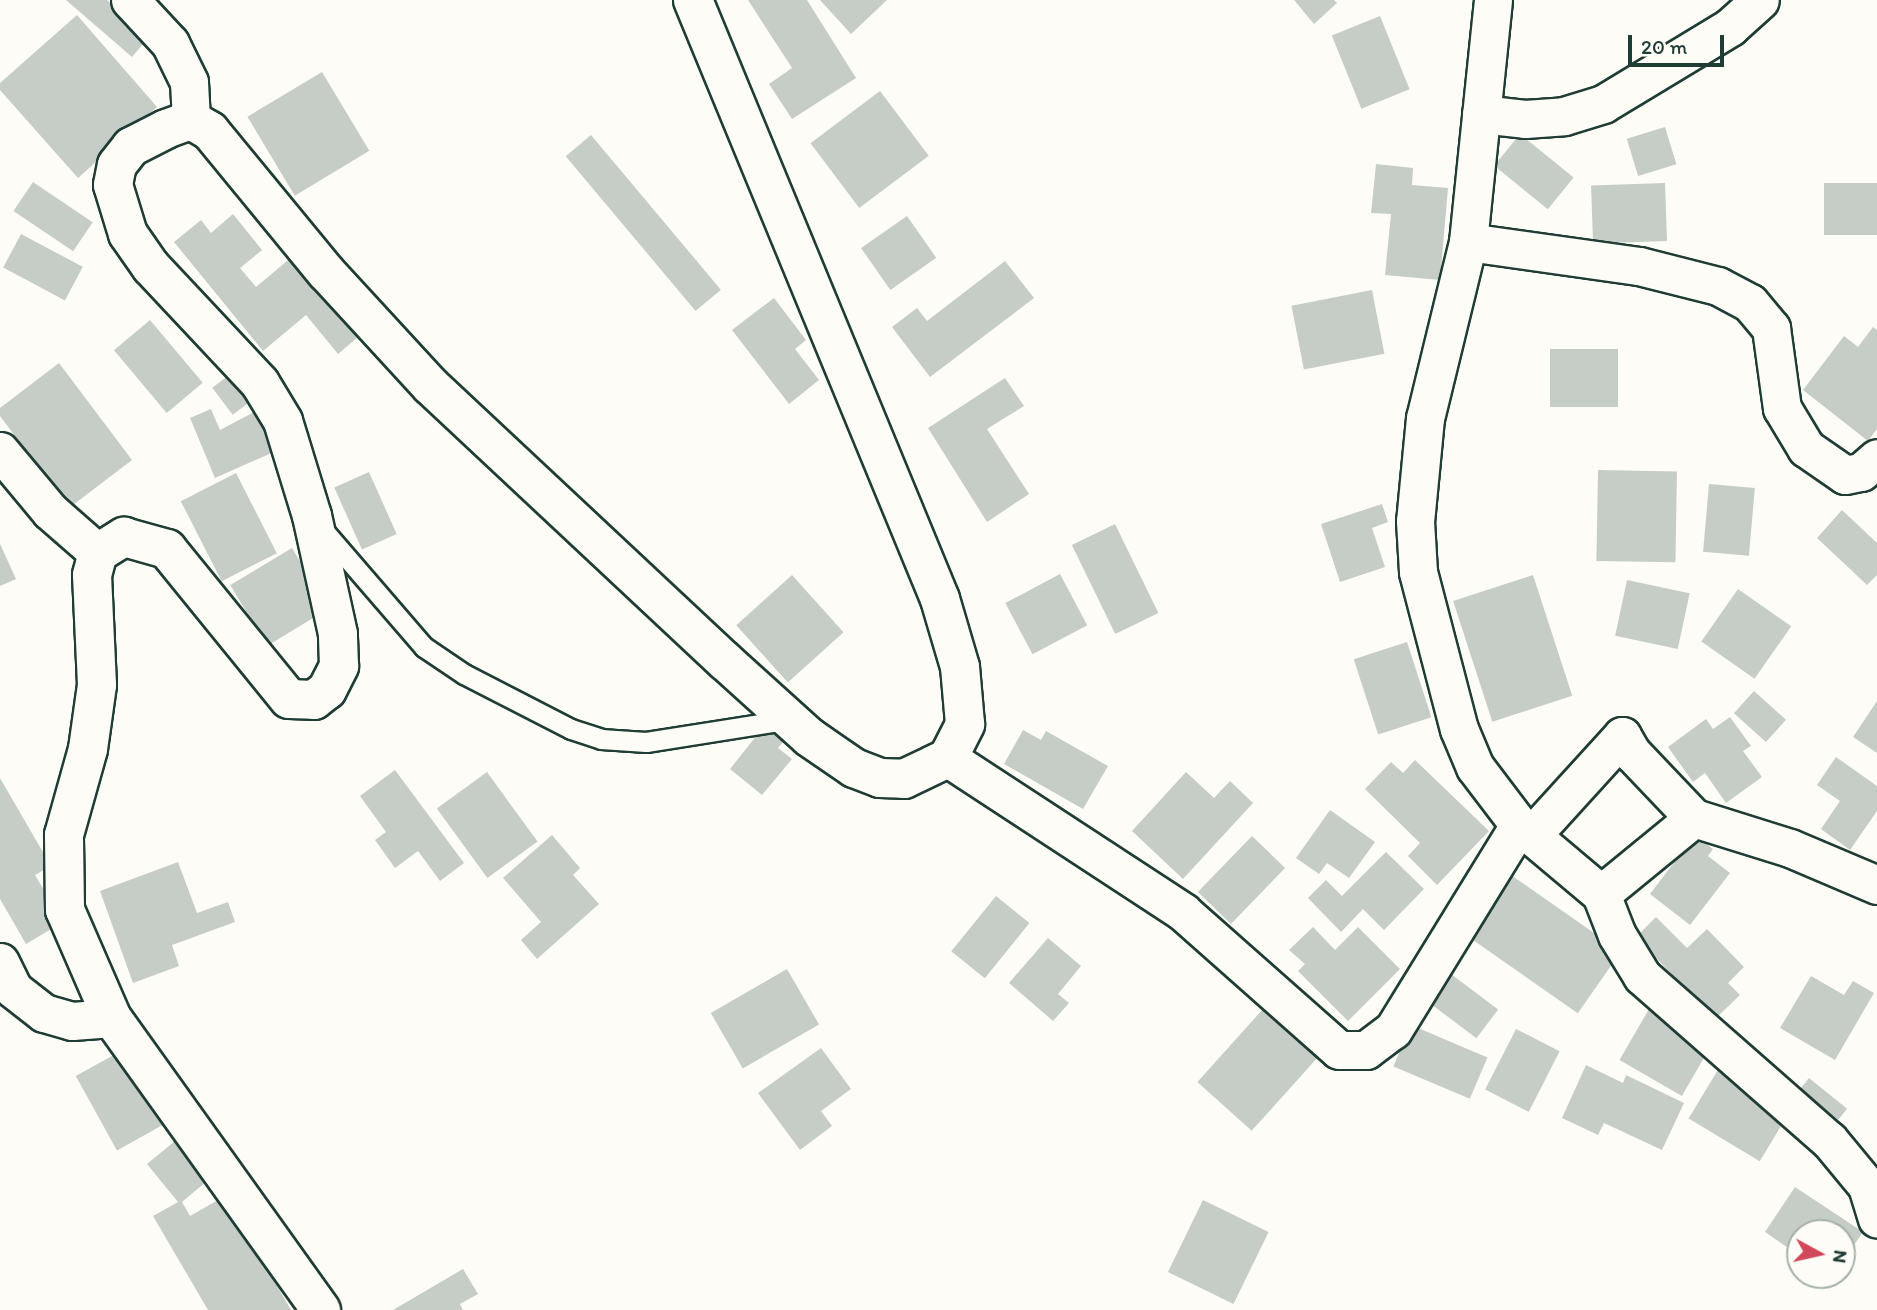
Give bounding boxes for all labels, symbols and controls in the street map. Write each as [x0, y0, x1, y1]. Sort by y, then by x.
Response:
scale bar [1632, 21, 1728, 65]
text: 20 m [1641, 34, 1687, 59]
north arrow [1786, 1219, 1856, 1289]
text: N [1828, 1249, 1853, 1265]

